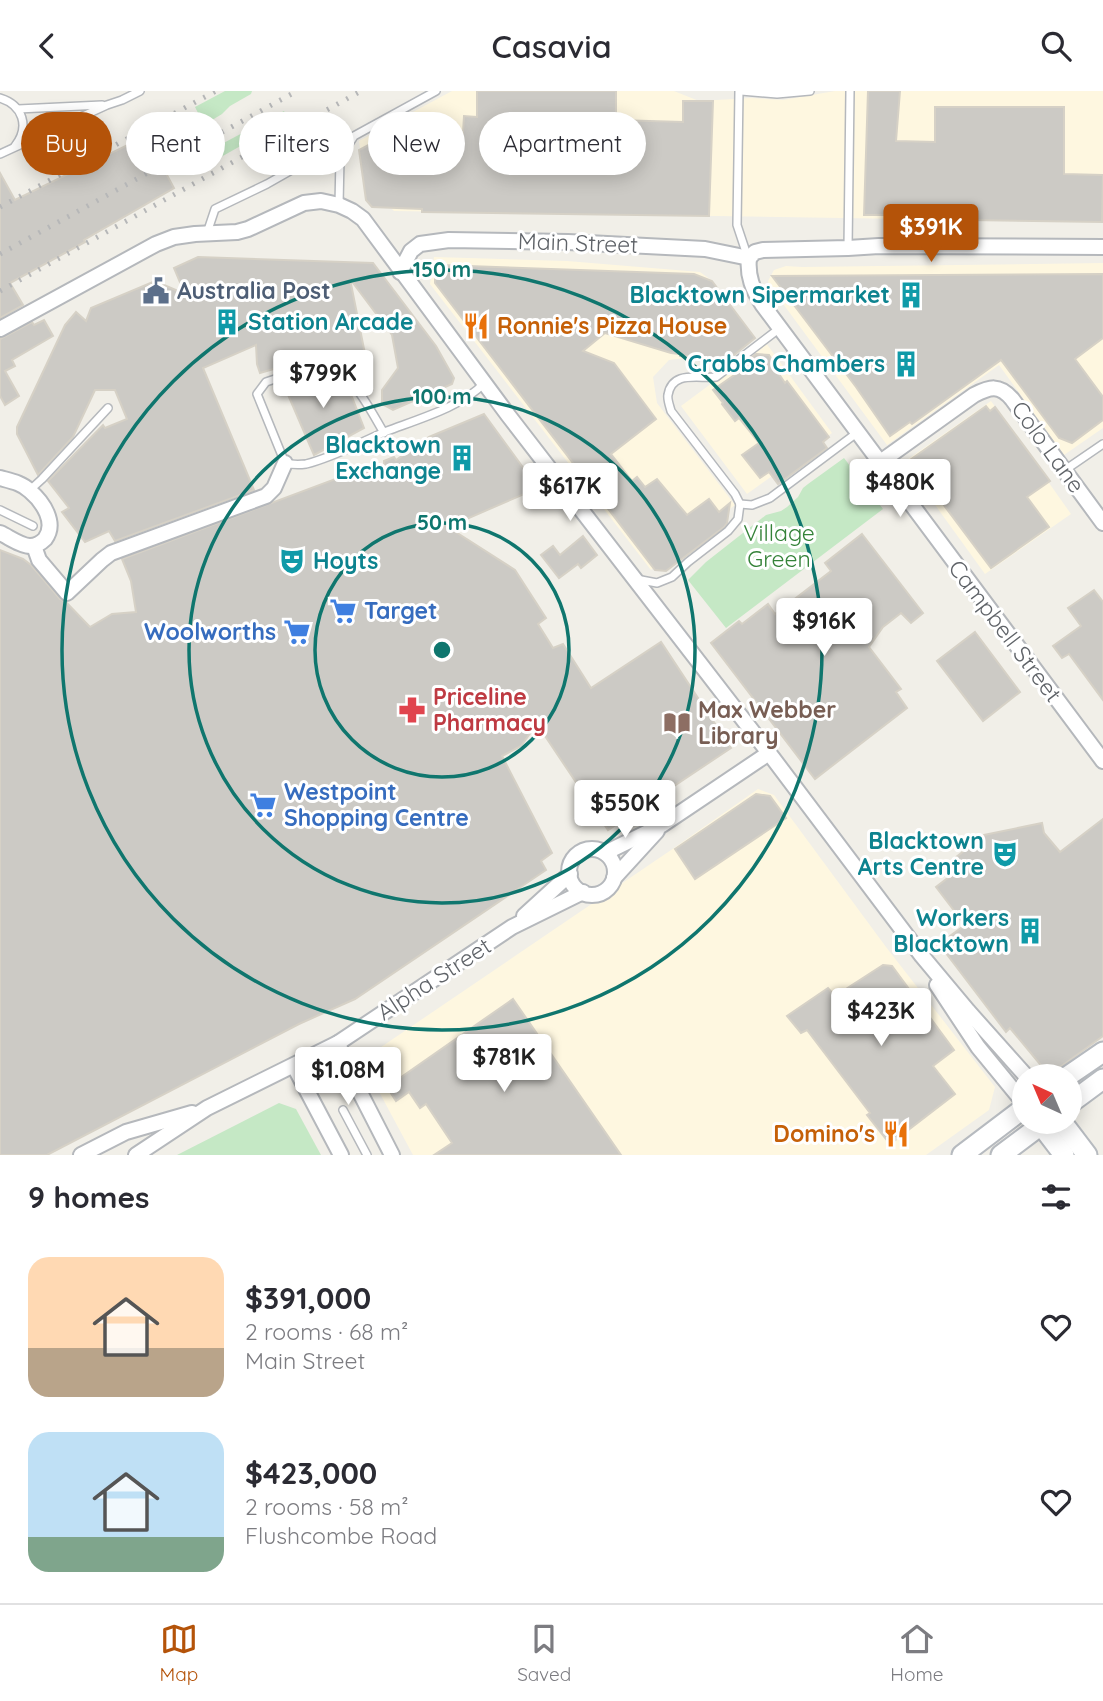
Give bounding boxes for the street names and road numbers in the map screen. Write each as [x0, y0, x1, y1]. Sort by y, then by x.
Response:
street label: Main Street [517, 226, 639, 259]
street label: Colo Lane [1005, 395, 1091, 498]
street label: Campbell Street [943, 554, 1068, 708]
street label: Alpha Street [371, 931, 496, 1026]

